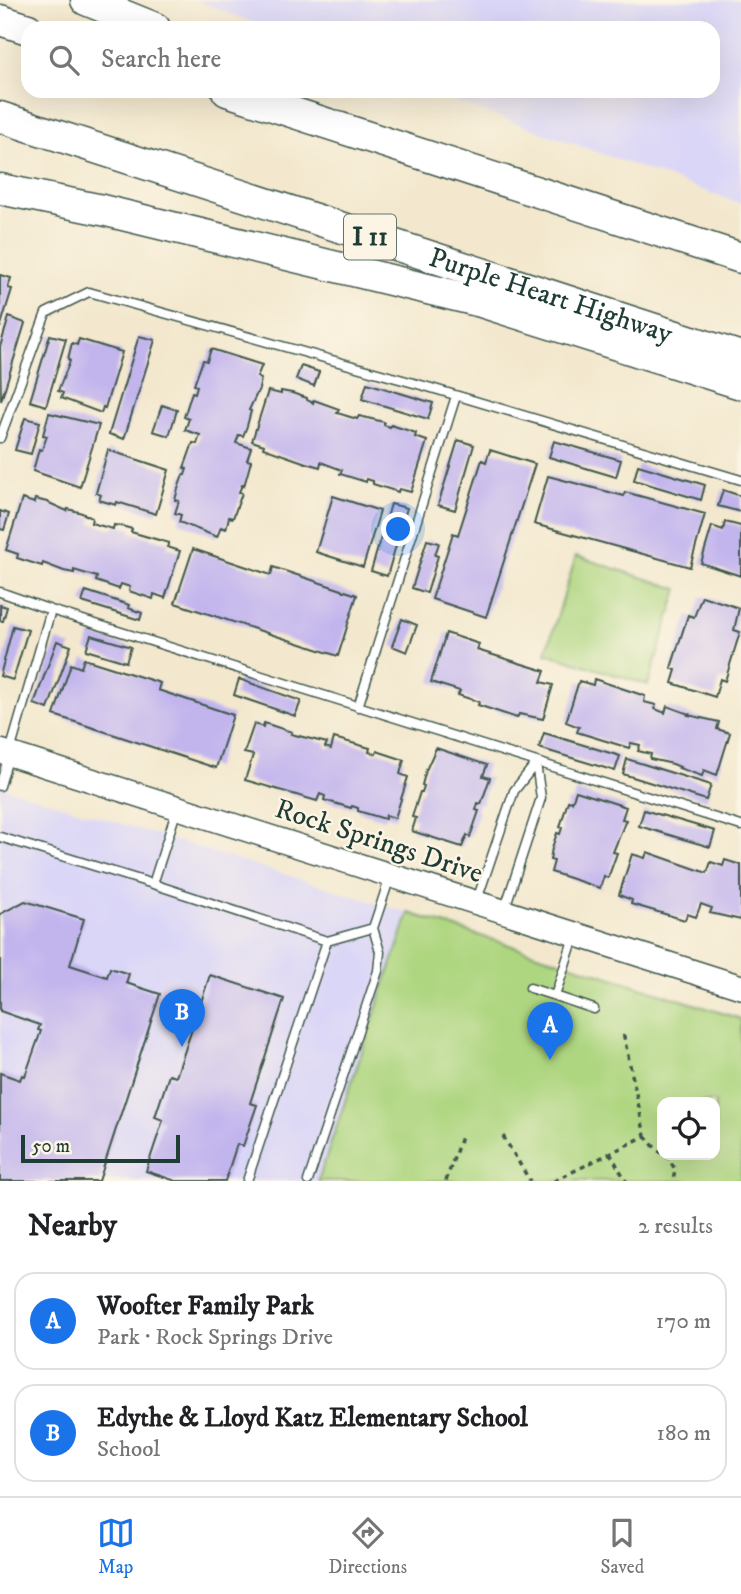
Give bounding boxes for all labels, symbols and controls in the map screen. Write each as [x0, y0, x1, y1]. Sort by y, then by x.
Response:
search box [21, 21, 720, 98]
icon: search [45, 41, 83, 79]
text: Search here [101, 43, 221, 76]
road number: I 11 [344, 214, 396, 260]
street label: Purple Heart Highway [425, 240, 678, 351]
your location [381, 512, 415, 546]
street label: Rock Springs Drive [271, 791, 487, 891]
pin: B [159, 989, 205, 1047]
pin: A [527, 1002, 573, 1060]
map controls [657, 1097, 720, 1160]
button: locate [657, 1097, 720, 1160]
scale bar [21, 1132, 180, 1164]
text: 50 m [32, 1135, 70, 1158]
text: Nearby [28, 1208, 117, 1245]
text: 2 results [638, 1212, 713, 1241]
text: Woofter Family Park [97, 1290, 314, 1323]
text: A [46, 1307, 60, 1336]
text: 170 m [656, 1307, 711, 1336]
text: Park · Rock Springs Drive [97, 1323, 333, 1352]
text: Edythe & Lloyd Katz Elementary School [97, 1402, 528, 1435]
text: B [46, 1419, 60, 1448]
text: 180 m [656, 1419, 711, 1448]
text: School [97, 1435, 160, 1464]
tab: Map [97, 1514, 135, 1579]
tab: Directions [328, 1514, 407, 1579]
tab: Saved [601, 1514, 644, 1579]

